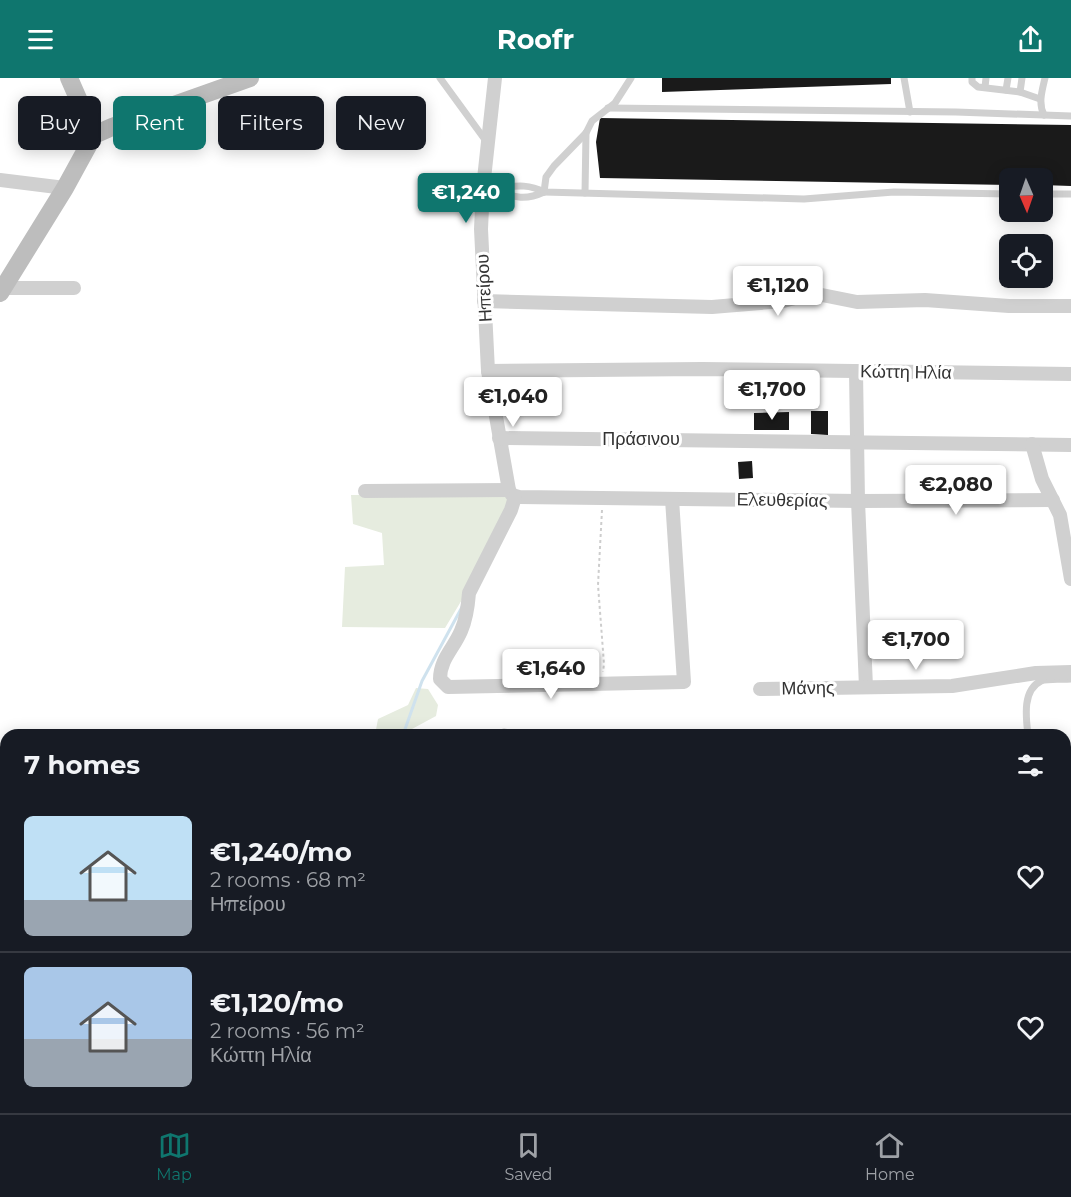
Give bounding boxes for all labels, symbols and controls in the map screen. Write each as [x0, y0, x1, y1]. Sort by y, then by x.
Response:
icon: menu [24, 23, 57, 56]
text: Roofr [497, 23, 574, 56]
icon: share [1014, 23, 1047, 56]
chip: Buy [18, 96, 101, 150]
chip: Rent [113, 96, 206, 150]
chip: Filters [218, 96, 324, 150]
chip: New [336, 96, 426, 150]
north arrow [999, 168, 1053, 222]
map controls [999, 168, 1053, 288]
pin: €1,240 [417, 173, 515, 224]
text: €1,240 [432, 180, 500, 204]
button: locate [999, 234, 1053, 288]
street label: Ηπείρου [471, 253, 497, 323]
pin: €1,120 [729, 266, 827, 317]
text: €1,120 [747, 273, 809, 297]
street label: Κώττη Ηλία [860, 360, 952, 384]
pin: €1,700 [723, 370, 821, 421]
pin: €1,040 [464, 377, 562, 428]
text: €1,700 [738, 377, 806, 401]
text: €1,040 [478, 384, 548, 408]
street label: Πράσινου [602, 428, 680, 450]
pin: €2,080 [907, 465, 1005, 516]
text: €2,080 [919, 472, 993, 496]
street label: Ελευθερίας [736, 488, 828, 512]
pin: €1,700 [867, 620, 965, 671]
text: €1,700 [882, 627, 950, 651]
pin: €1,640 [502, 649, 600, 700]
text: €1,640 [516, 656, 586, 680]
street label: Μάνης [781, 677, 835, 699]
text: 7 homes [24, 749, 140, 781]
icon: filters [1014, 749, 1047, 782]
text: €1,240/mo [210, 836, 352, 868]
icon: home [72, 840, 144, 912]
icon: heart [1014, 860, 1047, 893]
text: 2 rooms · 68 m² [210, 868, 366, 892]
text: Ηπείρου [210, 892, 286, 916]
text: €1,120/mo [210, 987, 344, 1019]
icon: home [72, 991, 144, 1063]
icon: heart [1014, 1011, 1047, 1044]
text: 2 rooms · 56 m² [210, 1019, 365, 1043]
text: Κώττη Ηλία [210, 1043, 312, 1067]
tab: Map [156, 1129, 192, 1184]
tab: Saved [504, 1129, 552, 1184]
tab: Home [865, 1129, 915, 1184]

